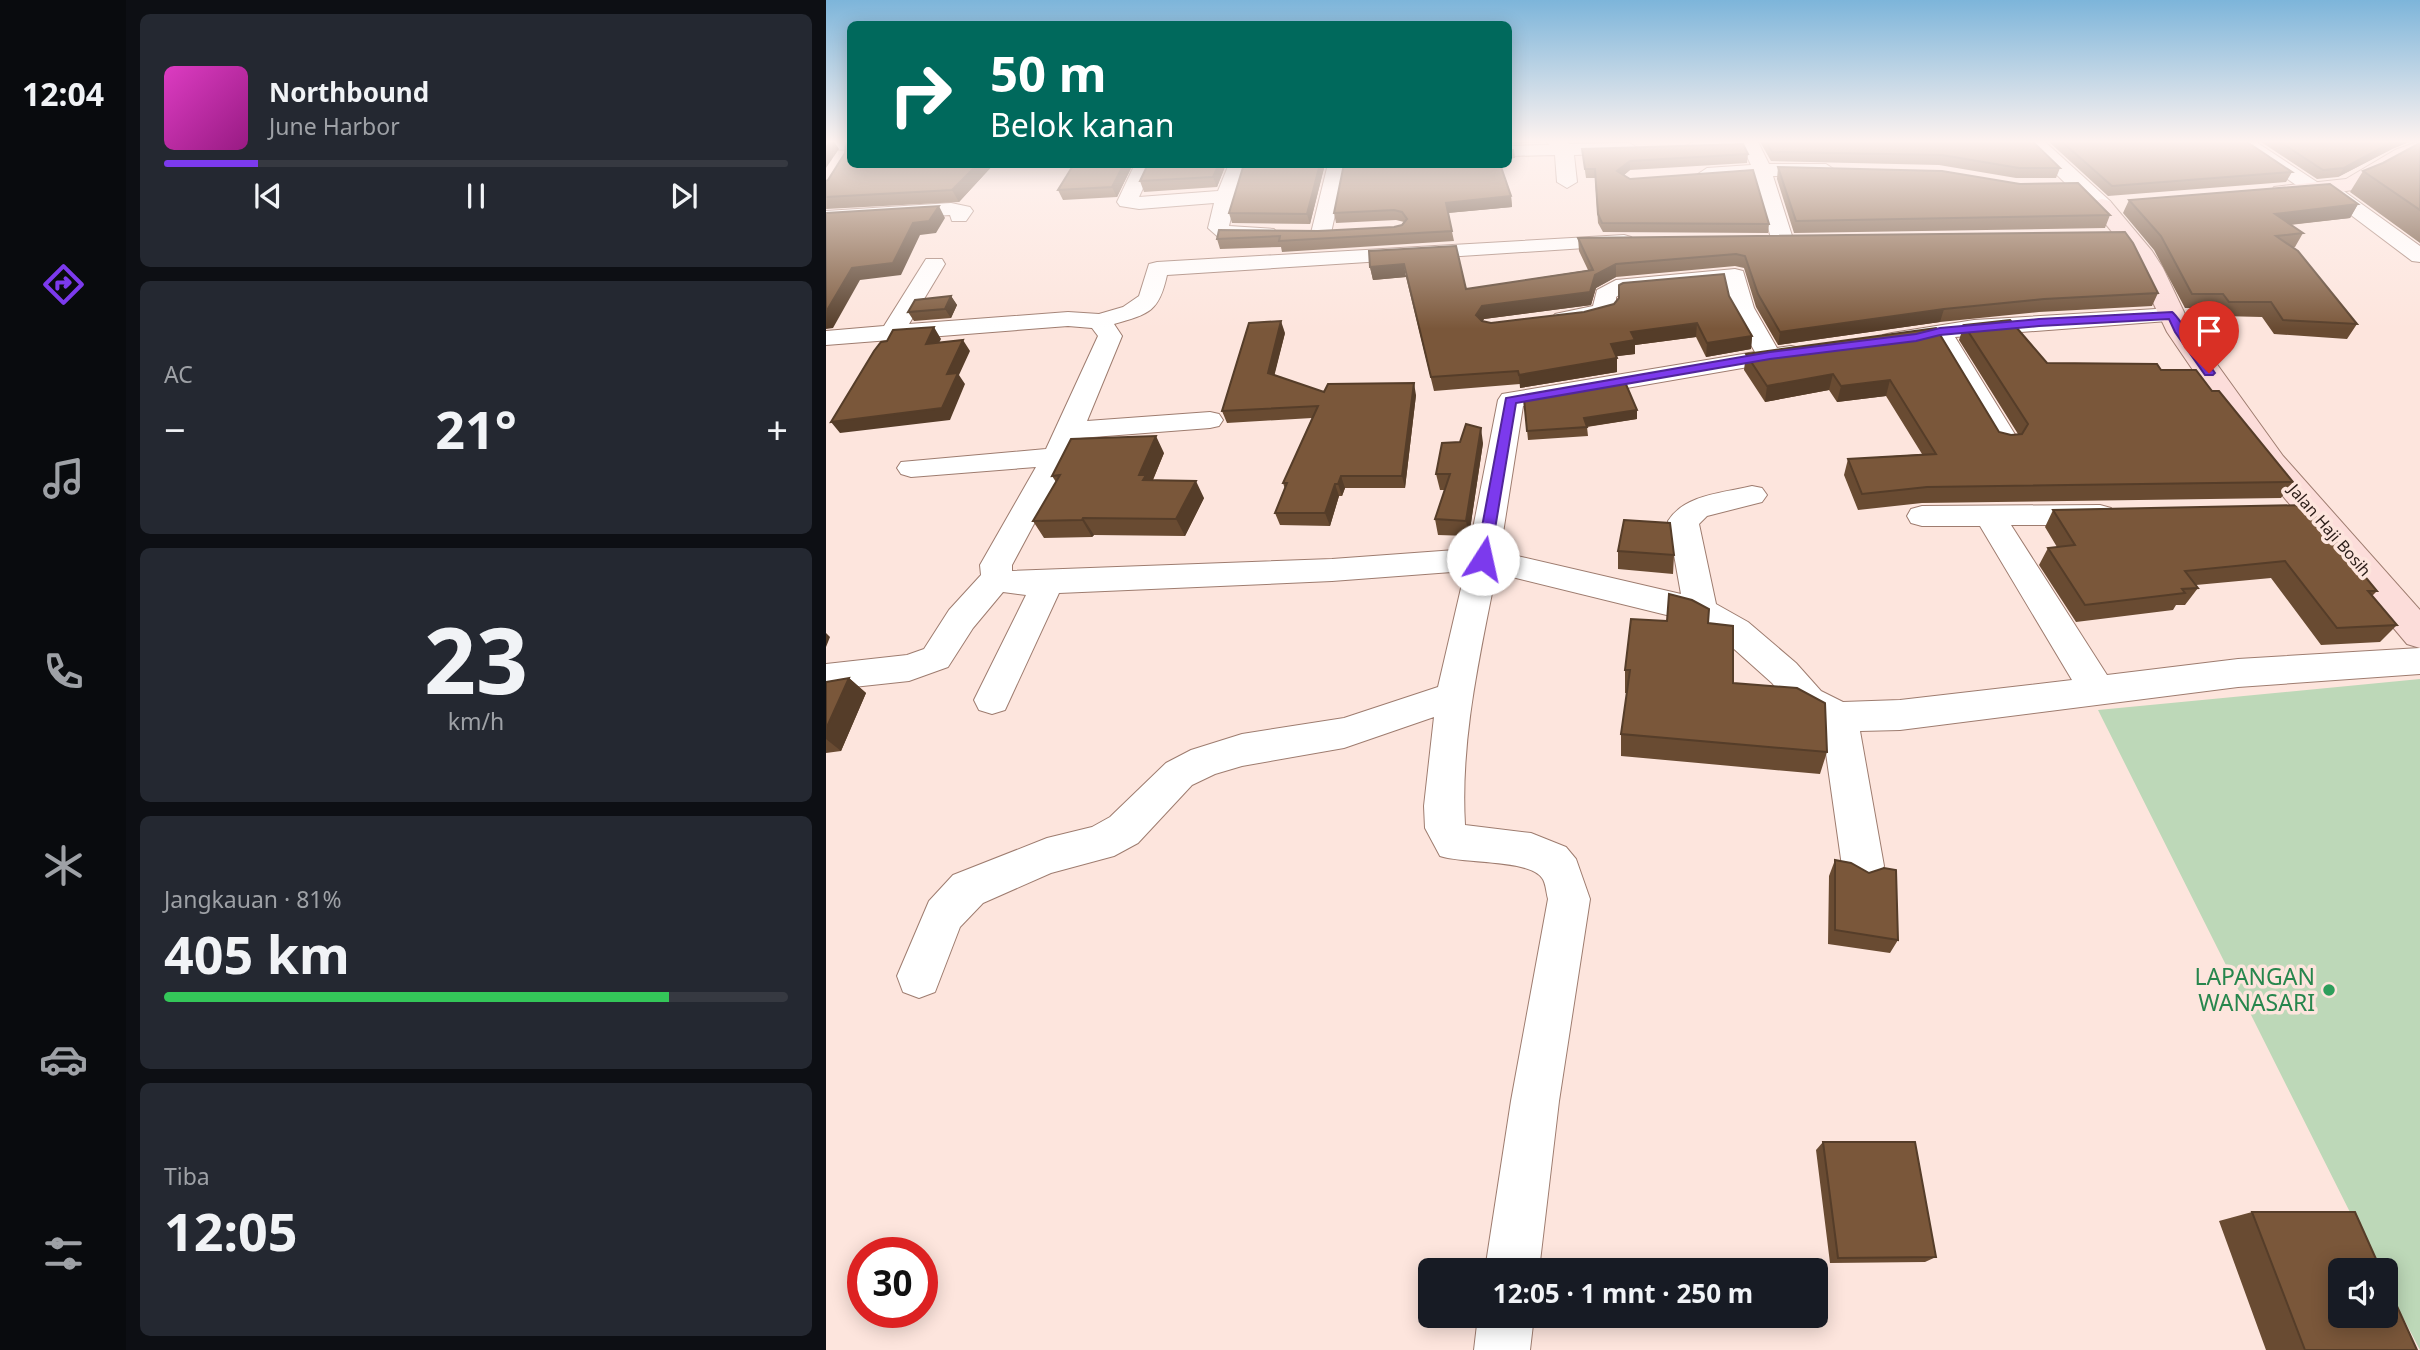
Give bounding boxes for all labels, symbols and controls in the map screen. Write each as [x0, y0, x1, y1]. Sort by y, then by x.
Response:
text: 50 m [990, 40, 1107, 106]
icon: right [875, 49, 966, 140]
text: 12:04 [22, 72, 104, 115]
text: Northbound [269, 74, 429, 110]
text: Belok kanan [990, 103, 1174, 146]
text: June Harbor [269, 110, 400, 142]
icon: previous [249, 177, 287, 215]
icon: pause [457, 177, 495, 215]
icon: next [665, 177, 703, 215]
icon: directions [39, 260, 88, 309]
pin [2179, 301, 2239, 373]
icon: arrive [2190, 312, 2228, 350]
text: AC [164, 358, 193, 390]
text: 21° [435, 393, 517, 464]
text: − [164, 403, 186, 455]
text: + [766, 403, 788, 455]
icon: music [39, 454, 88, 503]
street label: Jalan Haji Bosih [2282, 478, 2376, 581]
position arrow [1446, 522, 1520, 596]
text: 23 [424, 597, 528, 721]
icon: phone [39, 647, 88, 696]
text: km/h [448, 705, 504, 737]
icon: climate [39, 841, 88, 890]
text: Jangkauan · 81% [164, 883, 342, 915]
text: 405 km [164, 918, 350, 989]
place label: LAPANGAN WANASARI [2194, 960, 2315, 1018]
marker: LAPANGAN WANASARI [2321, 982, 2337, 998]
icon: car [39, 1035, 88, 1084]
text: Tiba [164, 1160, 210, 1192]
text: 12:05 [164, 1195, 298, 1266]
icon: filters [39, 1229, 88, 1278]
speed limit sign: 30 [847, 1237, 938, 1328]
map controls [2328, 1258, 2398, 1328]
button: sound [2328, 1258, 2398, 1328]
text: 12:05 · 1 mnt · 250 m [1493, 1275, 1753, 1311]

